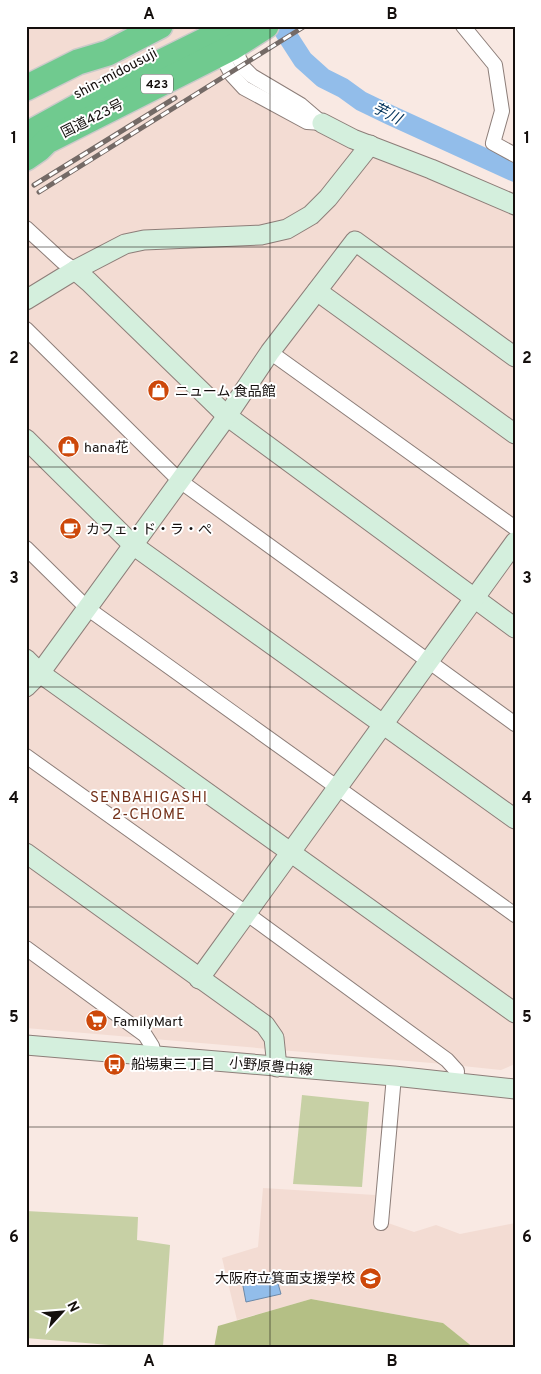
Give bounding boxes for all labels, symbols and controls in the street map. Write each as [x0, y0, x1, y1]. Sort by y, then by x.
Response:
text: A [143, 5, 155, 25]
text: B [386, 5, 398, 25]
street label: shin-midousuji [71, 45, 160, 103]
road number: 423 [141, 74, 173, 94]
street label: 国道423号 [59, 96, 127, 142]
water label: 芋川 [369, 99, 406, 131]
text: 1 [11, 129, 17, 149]
text: 1 [524, 129, 530, 149]
text: 2 [9, 349, 19, 369]
text: 2 [522, 349, 532, 369]
shop icon: ニューム 食品館 [147, 379, 171, 403]
place label: ニューム 食品館 [175, 384, 276, 401]
shop icon: hana花 [56, 435, 80, 459]
place label: hana花 [84, 440, 129, 457]
cafe icon: カフェ・ド・ラ・ぺ [58, 517, 82, 541]
place label: カフェ・ド・ラ・ぺ [86, 522, 212, 539]
text: 3 [9, 569, 19, 589]
text: 3 [522, 569, 532, 589]
text: 4 [9, 789, 19, 809]
district label: SENBAHIGASHI 2-CHOME [90, 789, 208, 825]
text: 4 [522, 789, 532, 809]
text: 5 [9, 1008, 19, 1028]
text: 5 [522, 1008, 532, 1028]
supermarket icon: FamilyMart [85, 1009, 109, 1033]
place label: FamilyMart [113, 1014, 183, 1031]
bus stop icon: 船場東三丁目 [103, 1052, 127, 1076]
street label: 小野原豊中線 [228, 1055, 313, 1080]
place label: 船場東三丁目 [131, 1057, 215, 1074]
text: 6 [9, 1228, 19, 1248]
text: 6 [522, 1228, 532, 1248]
school or university icon: 大阪府立箕面支援学校 [359, 1266, 383, 1290]
place label: 大阪府立箕面支援学校 [215, 1270, 355, 1288]
north arrow [38, 1286, 88, 1336]
text: N [62, 1299, 82, 1315]
text: A [143, 1352, 155, 1372]
text: B [386, 1352, 398, 1372]

